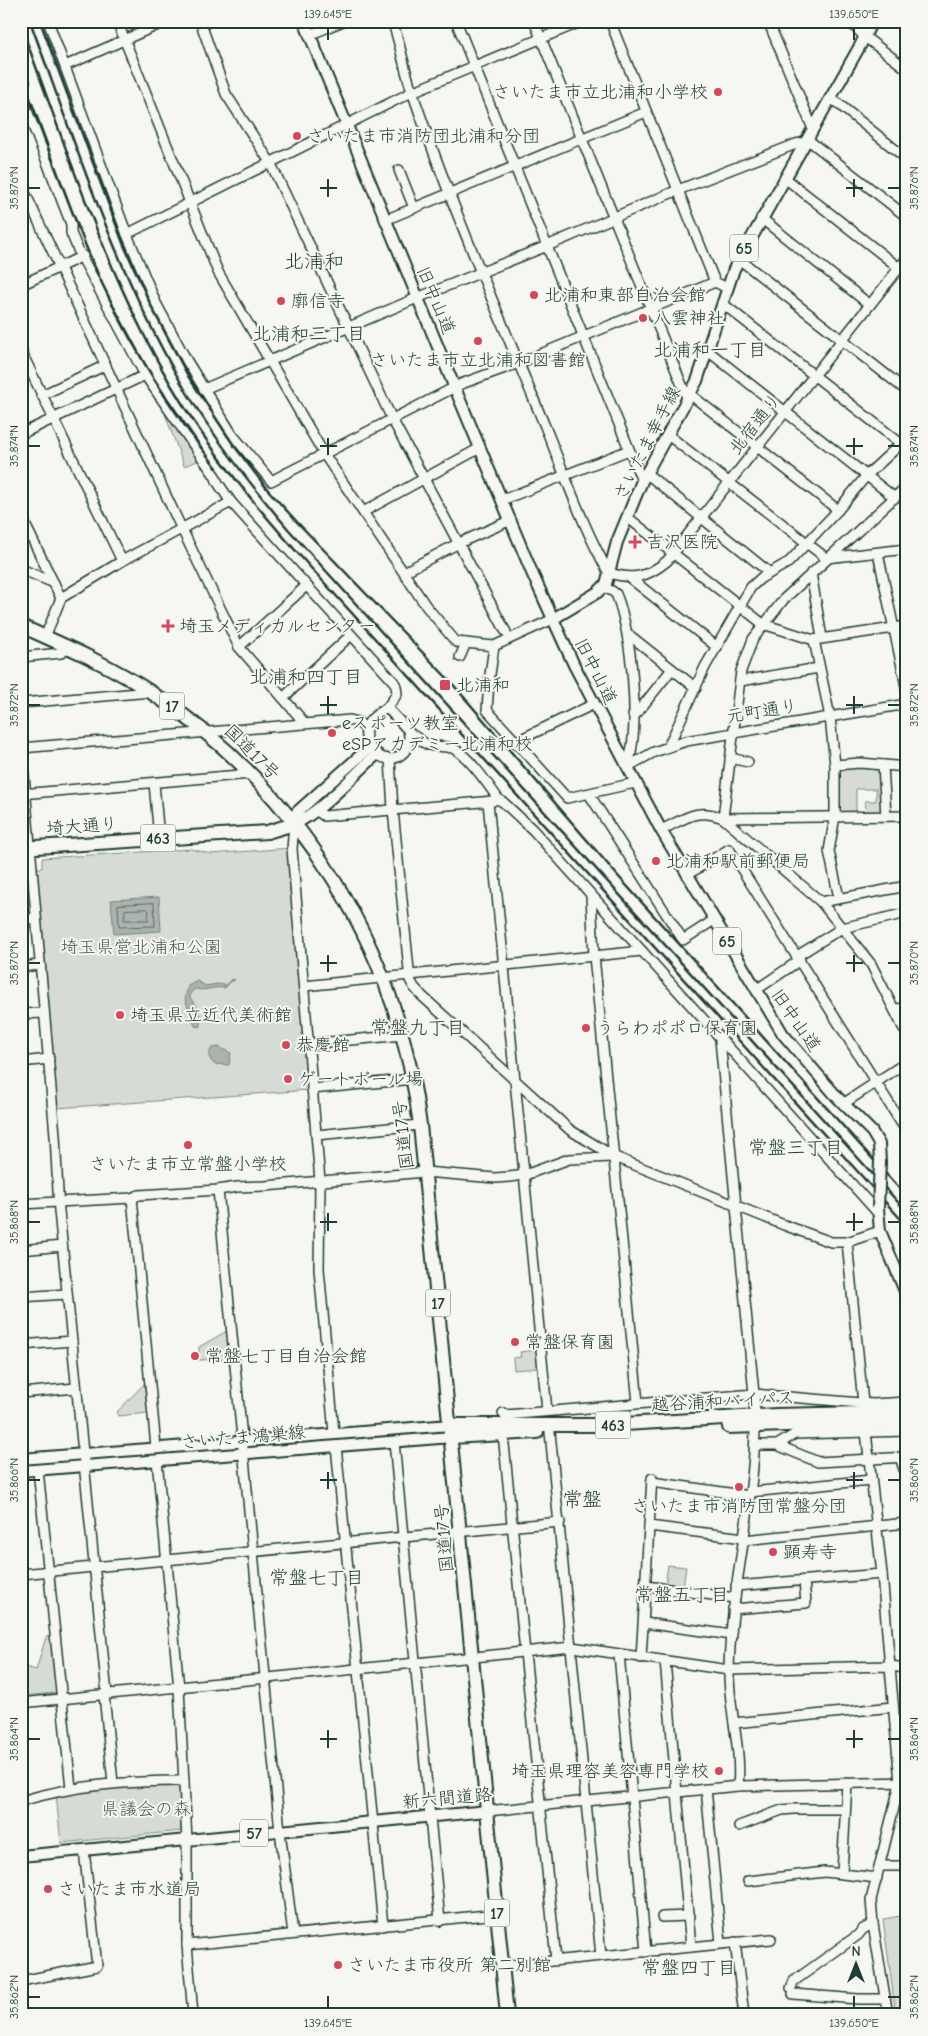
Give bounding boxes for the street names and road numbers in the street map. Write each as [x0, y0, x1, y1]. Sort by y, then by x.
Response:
road number: 65 [730, 234, 758, 262]
street label: 旧中山道 [412, 263, 459, 337]
street label: さいたま幸手線 [610, 383, 685, 504]
street label: 北宿通り [725, 389, 786, 459]
street label: 旧中山道 [570, 634, 621, 708]
road number: 17 [160, 692, 184, 719]
street label: 元町通り [725, 695, 799, 727]
street label: 国道17号 [220, 720, 284, 784]
street label: 埼大通り [45, 814, 119, 839]
road number: 463 [140, 824, 176, 851]
road number: 65 [713, 928, 741, 954]
street label: 旧中山道 [766, 985, 825, 1056]
street label: 国道17号 [389, 1099, 418, 1171]
road number: 17 [426, 1290, 450, 1316]
street label: 越谷浦和バイパス [651, 1387, 795, 1416]
road number: 463 [596, 1412, 630, 1438]
street label: さいたま鴻巣線 [180, 1422, 306, 1453]
street label: 国道17号 [431, 1502, 458, 1574]
street label: 新六間道路 [401, 1784, 493, 1813]
road number: 57 [240, 1820, 268, 1846]
road number: 17 [484, 1900, 510, 1926]

